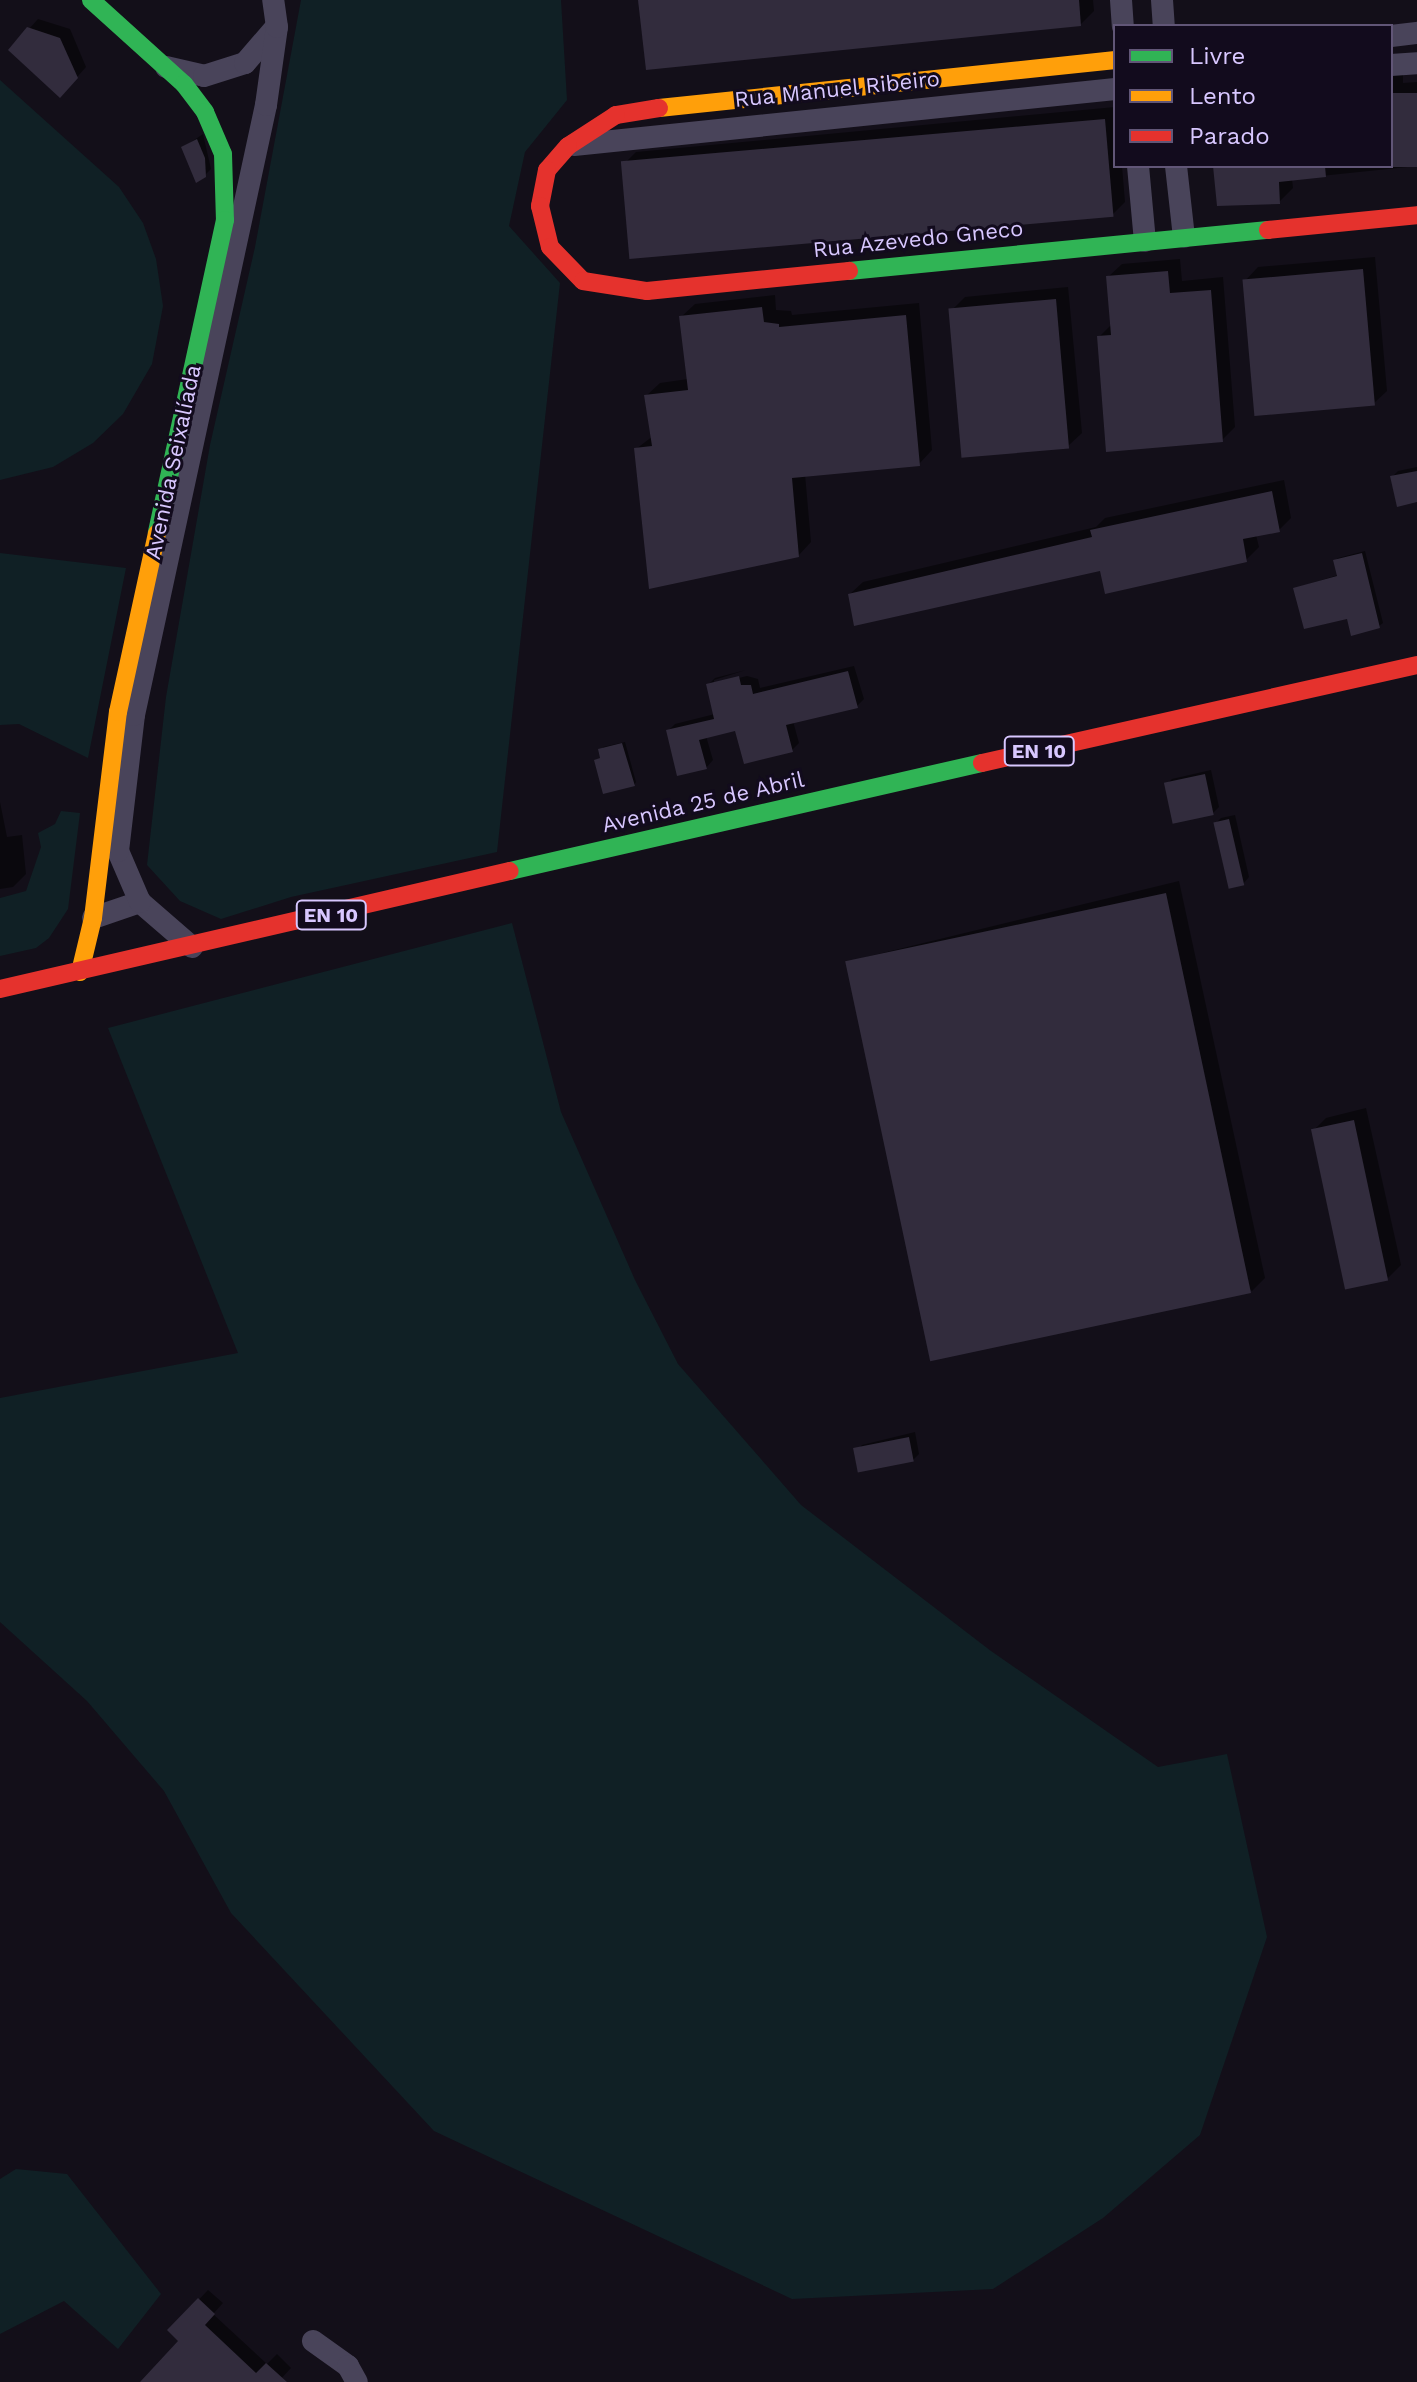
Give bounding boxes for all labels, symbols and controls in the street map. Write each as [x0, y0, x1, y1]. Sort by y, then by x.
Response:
legend [1113, 24, 1393, 168]
text: Livre [1189, 42, 1245, 70]
street label: Rua Manuel Ribeiro [732, 65, 942, 113]
text: Lento [1189, 82, 1256, 110]
text: Parado [1189, 122, 1270, 150]
street label: Rua Azevedo Gneco [811, 215, 1025, 263]
street label: Avenida Seixalíada [139, 362, 207, 562]
road number: EN 10 [1003, 735, 1075, 767]
street label: Avenida 25 de Abril [599, 766, 807, 838]
road number: EN 10 [295, 899, 367, 931]

